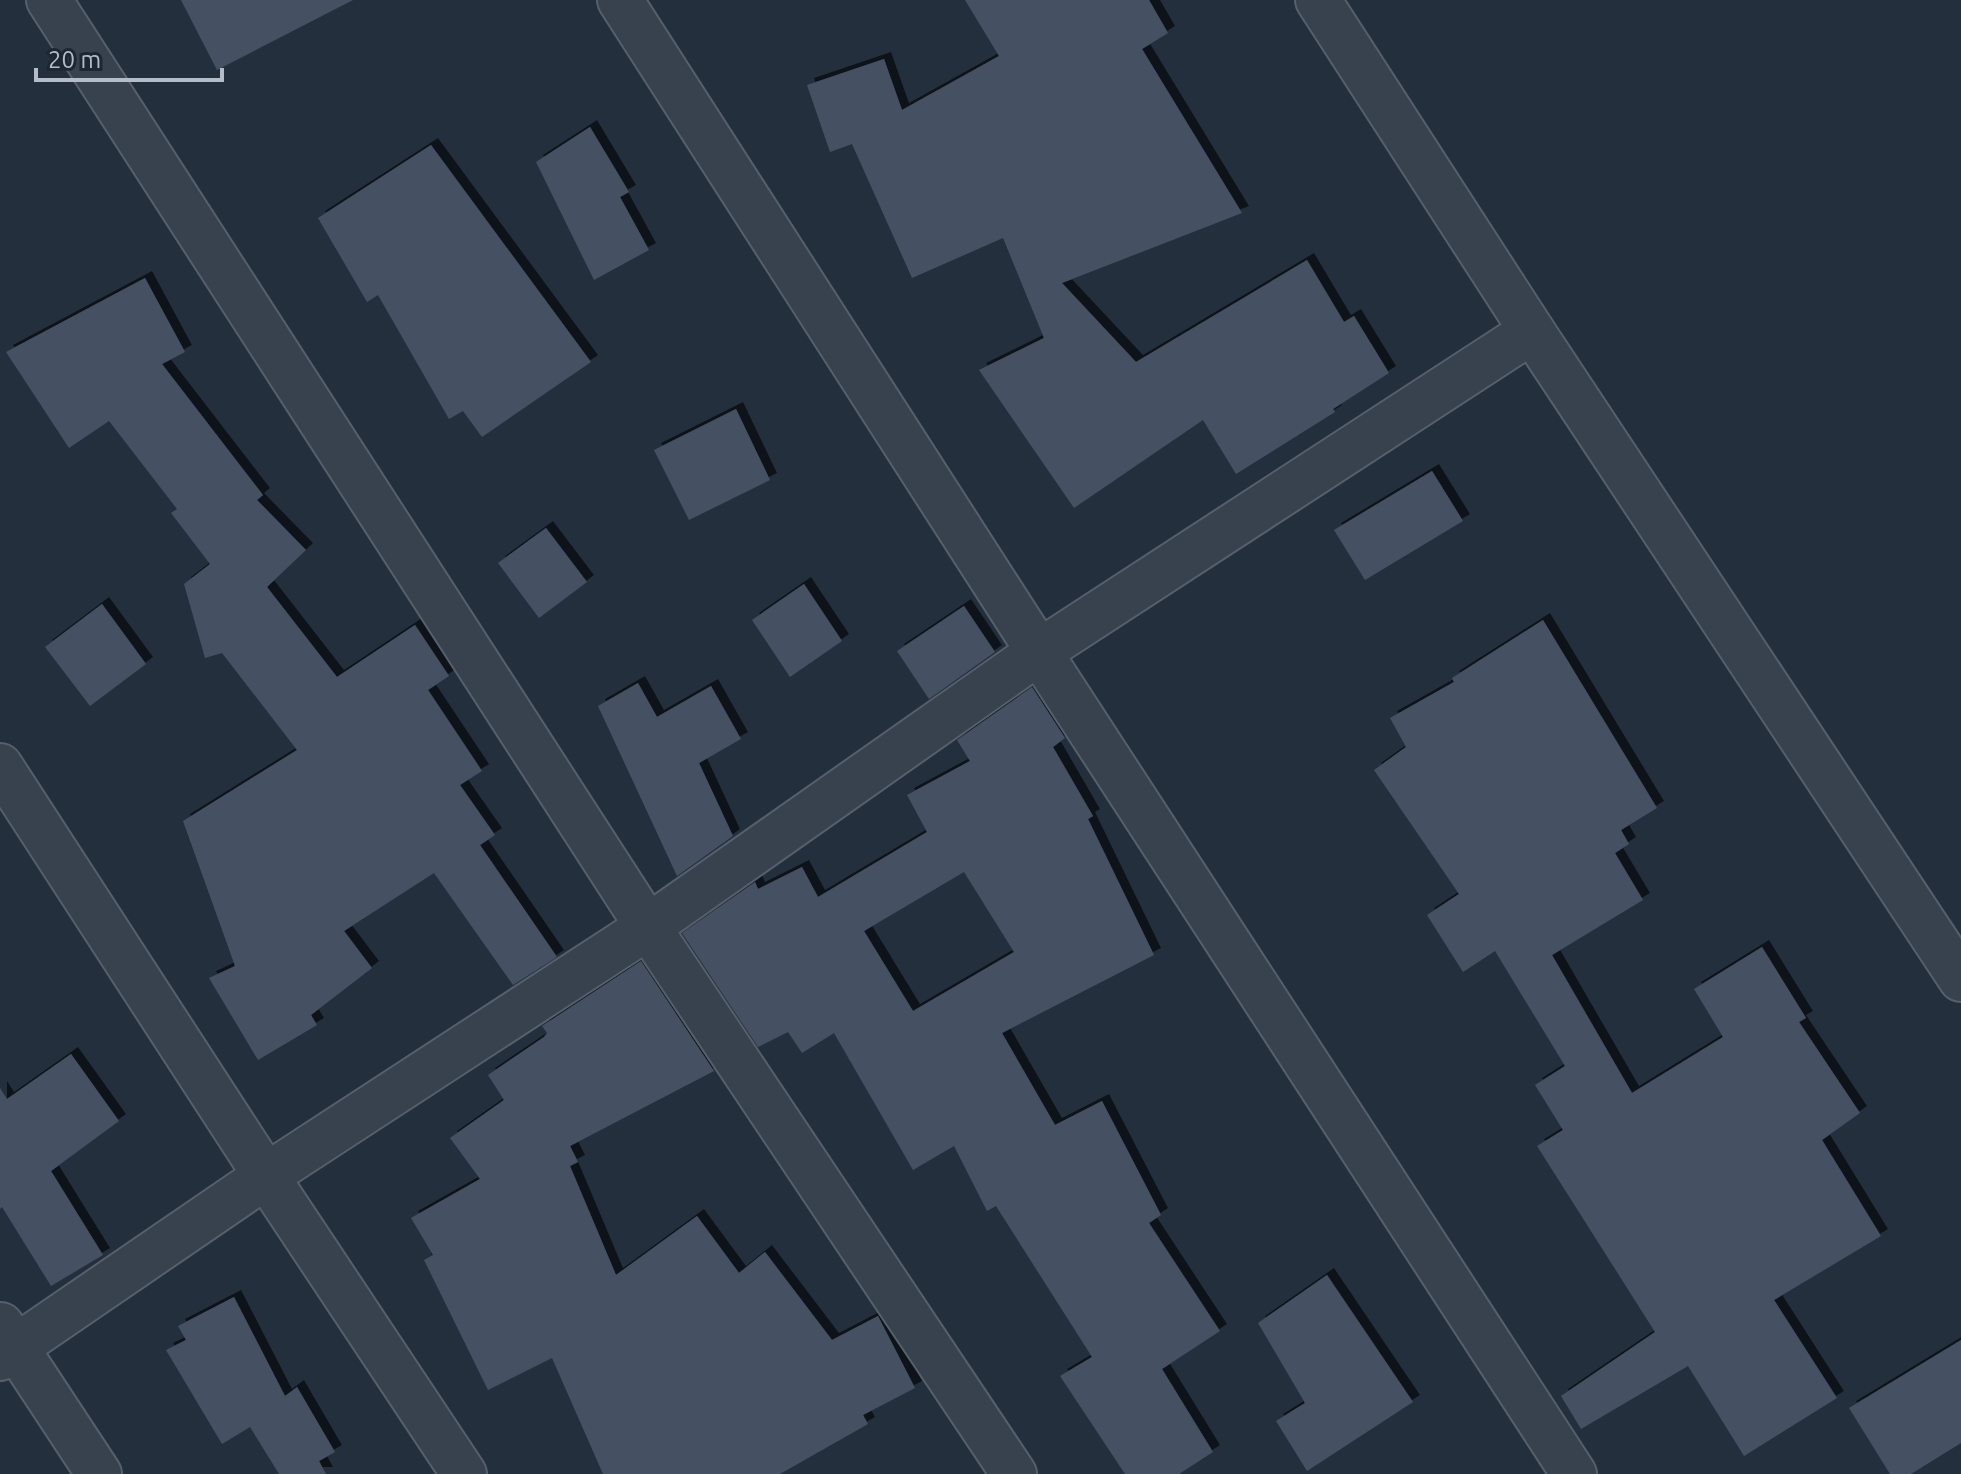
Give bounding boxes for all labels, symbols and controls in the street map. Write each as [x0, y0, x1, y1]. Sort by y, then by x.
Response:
scale bar [36, 32, 222, 82]
text: 20 m [48, 46, 101, 73]

